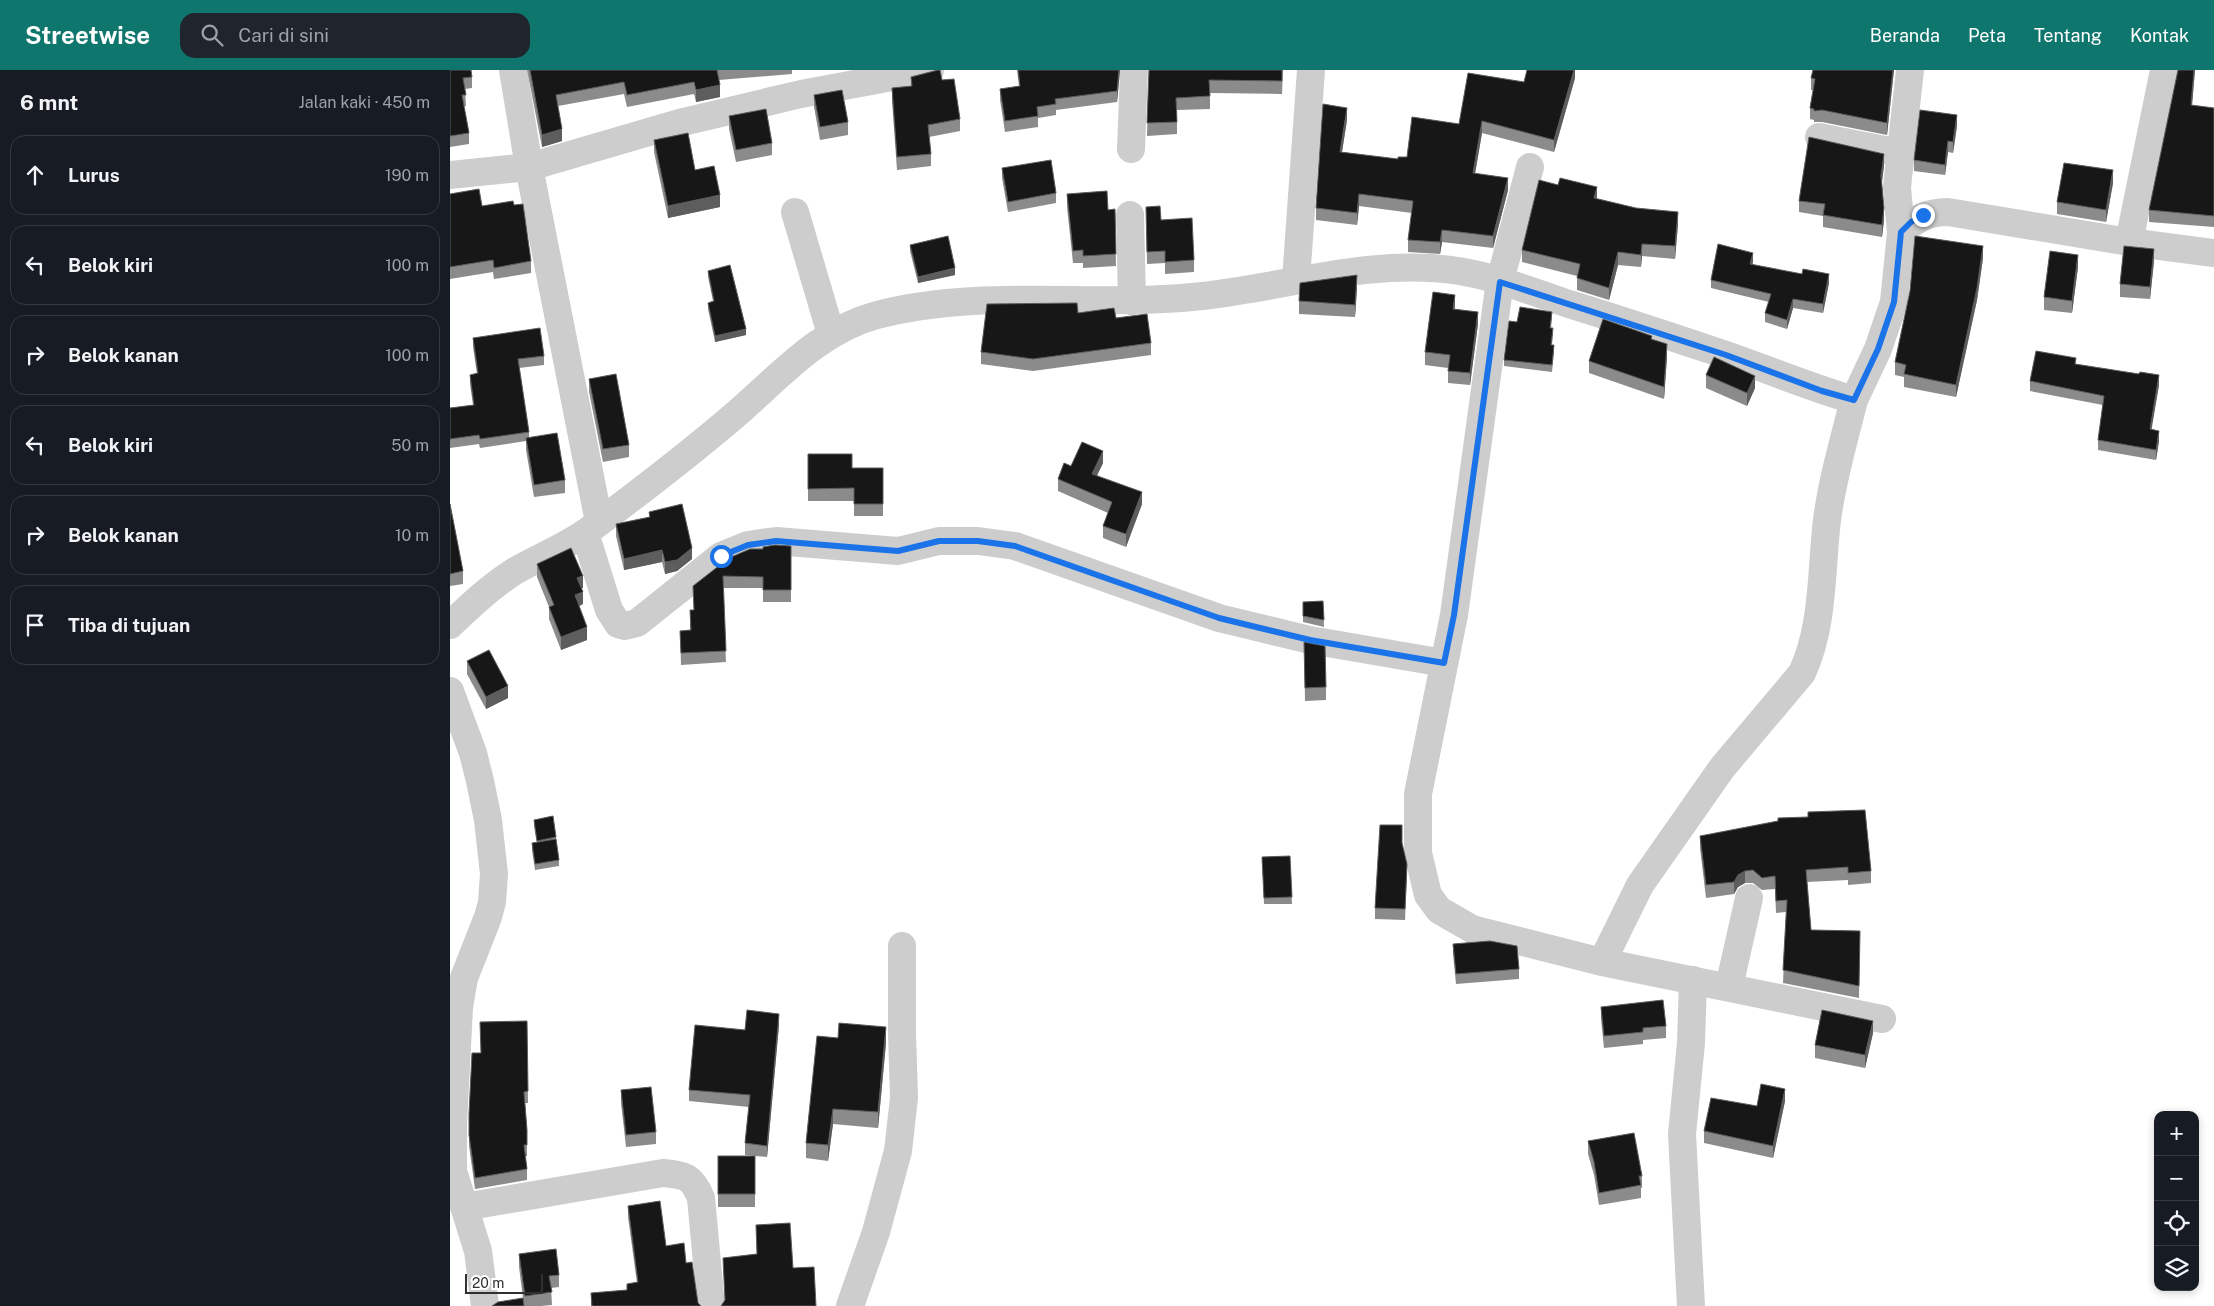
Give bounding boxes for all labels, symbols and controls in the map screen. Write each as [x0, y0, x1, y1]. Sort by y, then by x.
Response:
search box [180, 13, 530, 58]
text: Streetwise [25, 21, 150, 49]
icon: search [198, 21, 226, 49]
text: Cari di sini [238, 24, 329, 46]
text: Beranda [1870, 25, 1940, 46]
text: Peta [1968, 25, 2006, 46]
text: Tentang [2034, 25, 2102, 46]
text: Kontak [2130, 25, 2189, 46]
text: 6 mnt [20, 90, 78, 115]
text: Jalan kaki · 450 m [299, 93, 430, 112]
icon: ahead [21, 161, 49, 189]
text: Lurus [68, 164, 120, 186]
text: 190 m [385, 166, 429, 185]
route end [1912, 204, 1935, 227]
icon: left [21, 251, 49, 279]
text: Belok kiri [68, 254, 153, 276]
text: 100 m [385, 256, 429, 275]
icon: right [21, 341, 49, 369]
text: Belok kanan [68, 344, 179, 366]
text: 100 m [385, 346, 429, 365]
icon: left [21, 431, 49, 459]
text: Belok kiri [68, 434, 153, 456]
text: 50 m [391, 436, 429, 455]
icon: right [21, 521, 49, 549]
text: Belok kanan [68, 524, 179, 546]
text: 10 m [395, 526, 429, 545]
route start [710, 545, 733, 568]
icon: arrive [21, 611, 49, 639]
text: Tiba di tujuan [68, 614, 190, 636]
map controls [2154, 1111, 2199, 1291]
button: + [2154, 1111, 2199, 1156]
button: − [2154, 1156, 2199, 1201]
button: locate [2154, 1201, 2199, 1246]
button: layers [2154, 1246, 2199, 1291]
scale bar [465, 1271, 542, 1294]
text: 20 m [472, 1275, 504, 1291]

